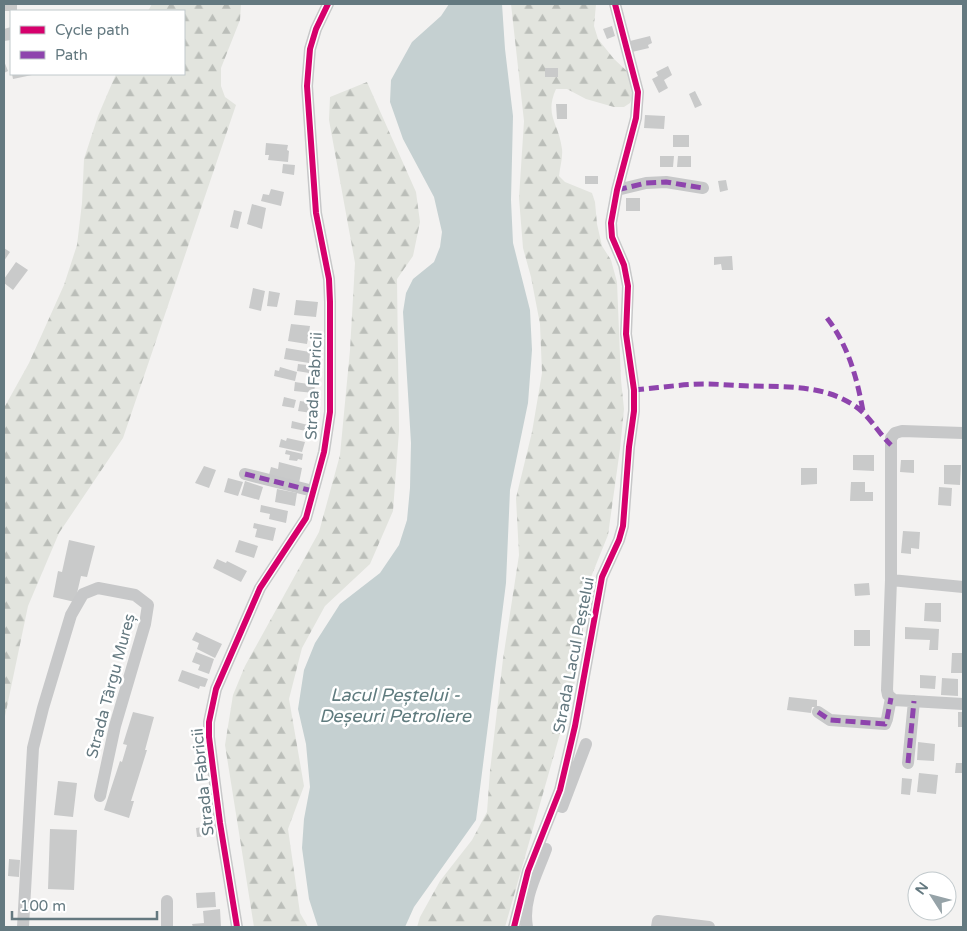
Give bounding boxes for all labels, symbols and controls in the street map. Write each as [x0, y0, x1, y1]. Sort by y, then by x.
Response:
legend [10, 10, 185, 75]
text: Cycle path [55, 21, 129, 39]
text: Path [55, 46, 88, 64]
street label: Strada Fabricii [301, 331, 327, 441]
street label: Strada Lacul Peștelui [549, 575, 599, 735]
street label: Strada Târgu Mureș [82, 611, 140, 761]
water label: Lacul Peștelui - Deșeuri Petroliere [319, 684, 472, 727]
street label: Strada Fabricii [187, 727, 219, 837]
north arrow [907, 871, 957, 921]
text: N [912, 879, 932, 898]
scale bar [12, 888, 158, 920]
text: 100 m [20, 897, 66, 915]

